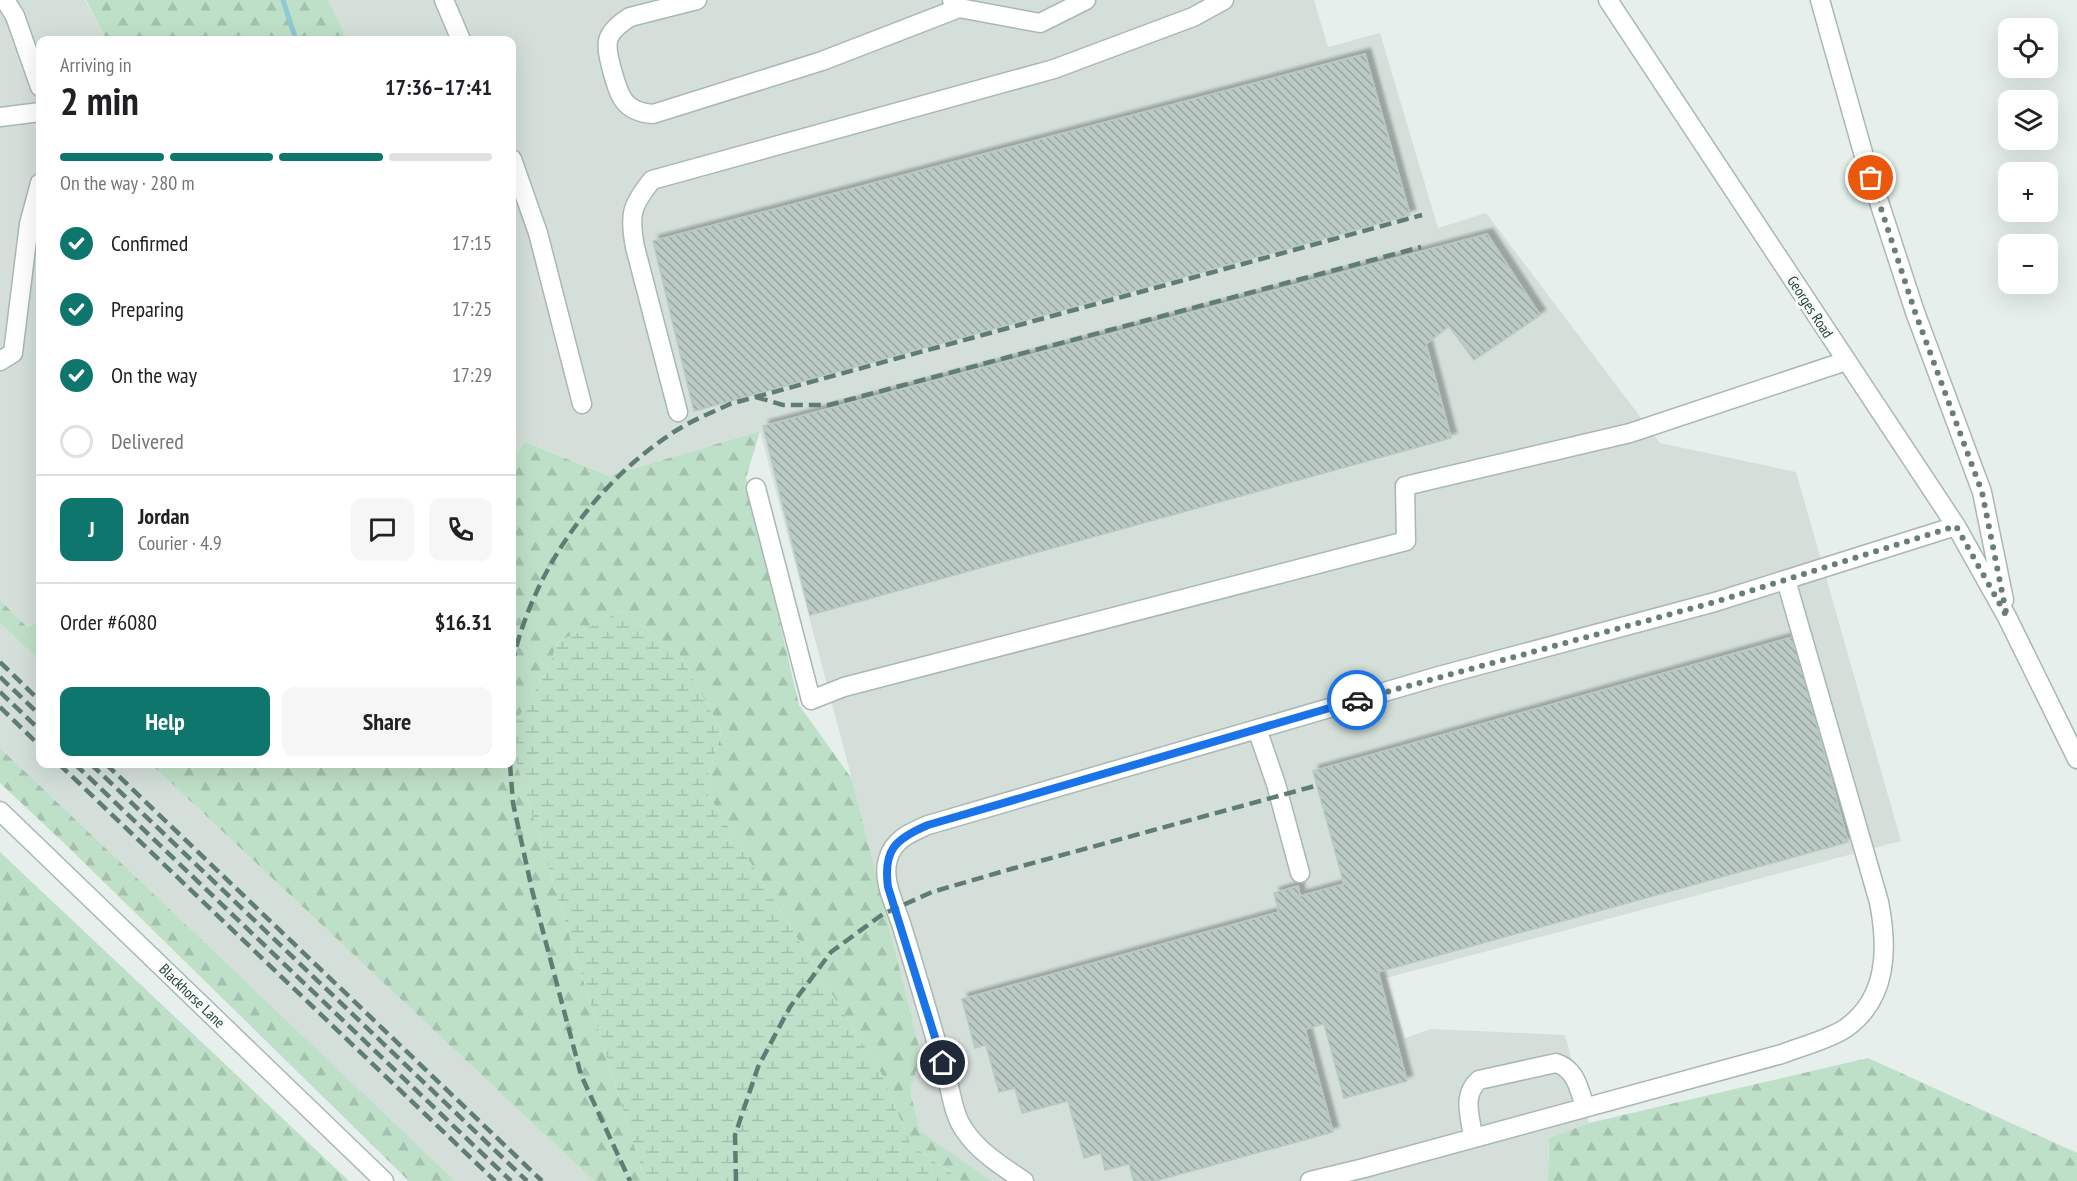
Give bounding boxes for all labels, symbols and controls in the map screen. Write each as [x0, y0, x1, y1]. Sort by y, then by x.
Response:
map controls [1998, 18, 2058, 294]
button: locate [1998, 18, 2058, 78]
text: Arriving in [60, 52, 132, 78]
text: 17:36–17:41 [385, 73, 492, 101]
text: 2 min [60, 75, 139, 126]
button: layers [1998, 90, 2058, 150]
pin [1845, 152, 1896, 203]
icon: bag [1854, 161, 1887, 194]
button: + [1998, 162, 2058, 222]
text: On the way · 280 m [60, 170, 195, 196]
icon: check [60, 227, 93, 260]
text: Confirmed [111, 229, 188, 257]
text: 17:15 [452, 230, 492, 256]
button: − [1998, 234, 2058, 294]
street label: Georges Road [1783, 272, 1838, 341]
icon: check [60, 293, 93, 326]
text: Preparing [111, 295, 184, 323]
text: 17:25 [452, 296, 492, 322]
icon: check [60, 359, 93, 392]
text: On the way [111, 361, 197, 389]
text: 17:29 [452, 362, 492, 388]
text: Delivered [111, 427, 184, 455]
button: chat [351, 498, 414, 561]
button: phone [429, 498, 492, 561]
text: Jordan [138, 502, 189, 530]
text: J [88, 515, 95, 543]
text: Courier · 4.9 [138, 530, 222, 556]
text: Order #6080 [60, 608, 157, 636]
text: $16.31 [435, 608, 492, 636]
courier [1327, 670, 1387, 730]
icon: car [1341, 684, 1374, 717]
button: Help [60, 687, 270, 756]
button: Share [282, 687, 492, 756]
street label: Blackhorse Lane [155, 960, 229, 1032]
pin [917, 1037, 968, 1088]
icon: home [926, 1046, 959, 1079]

